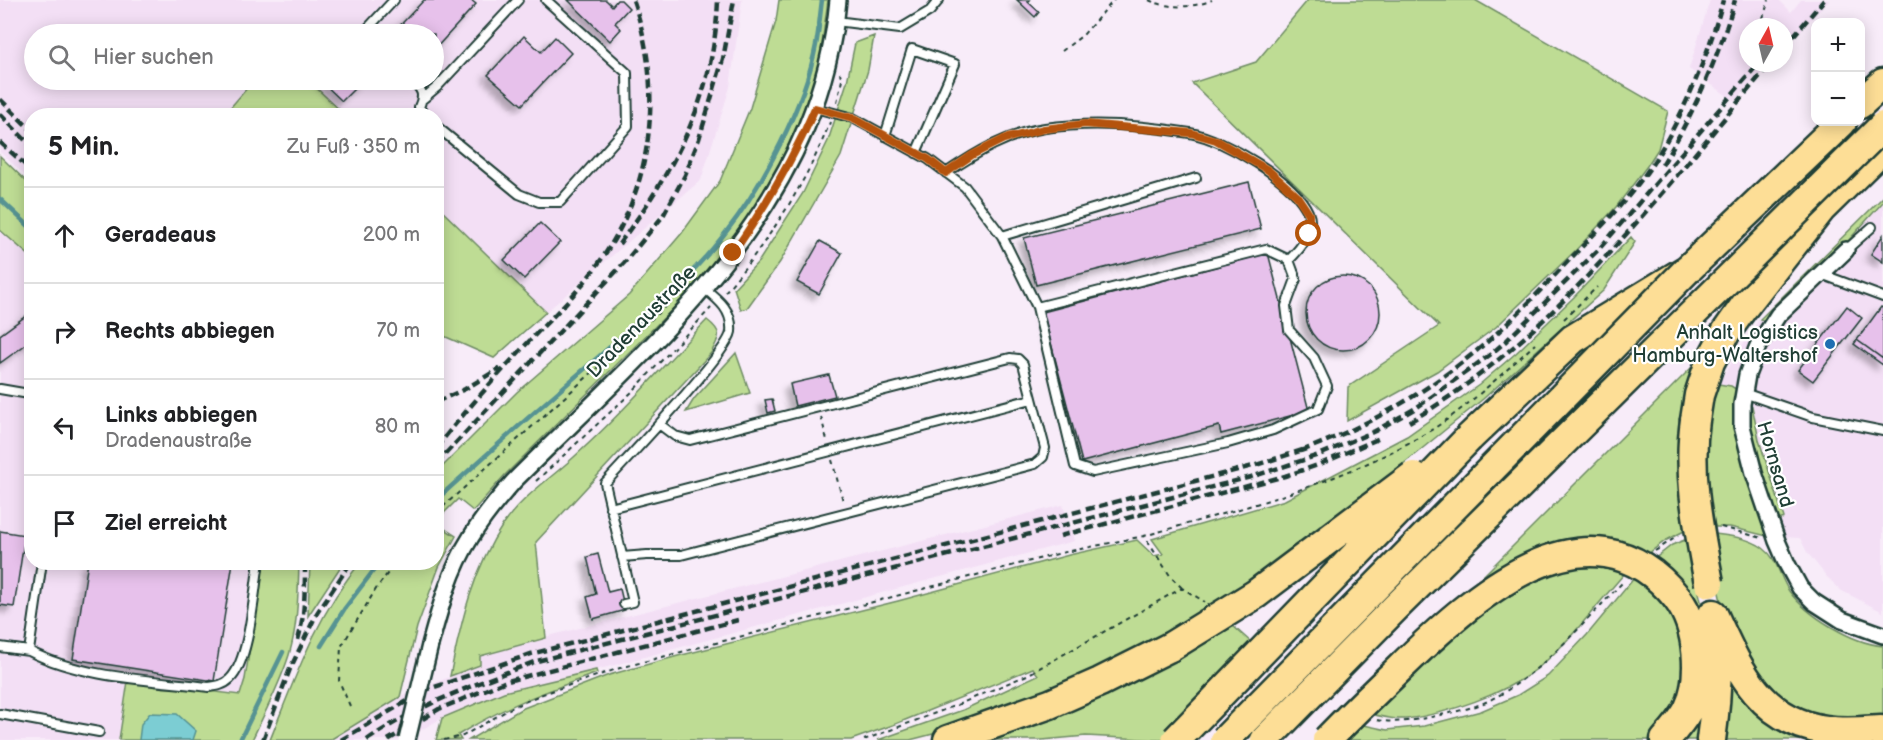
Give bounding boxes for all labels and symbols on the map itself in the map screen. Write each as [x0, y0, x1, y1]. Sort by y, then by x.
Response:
north arrow [1739, 18, 1793, 72]
route start [1295, 220, 1321, 246]
route end [719, 239, 745, 265]
street label: Dradenaustraße [582, 260, 701, 383]
place label: Anhalt Logistics Hamburg-Waltershof [1632, 321, 1818, 368]
marker: Anhalt Logistics Hamburg-Waltershof [1823, 337, 1837, 351]
street label: Hornsand [1751, 418, 1799, 510]

